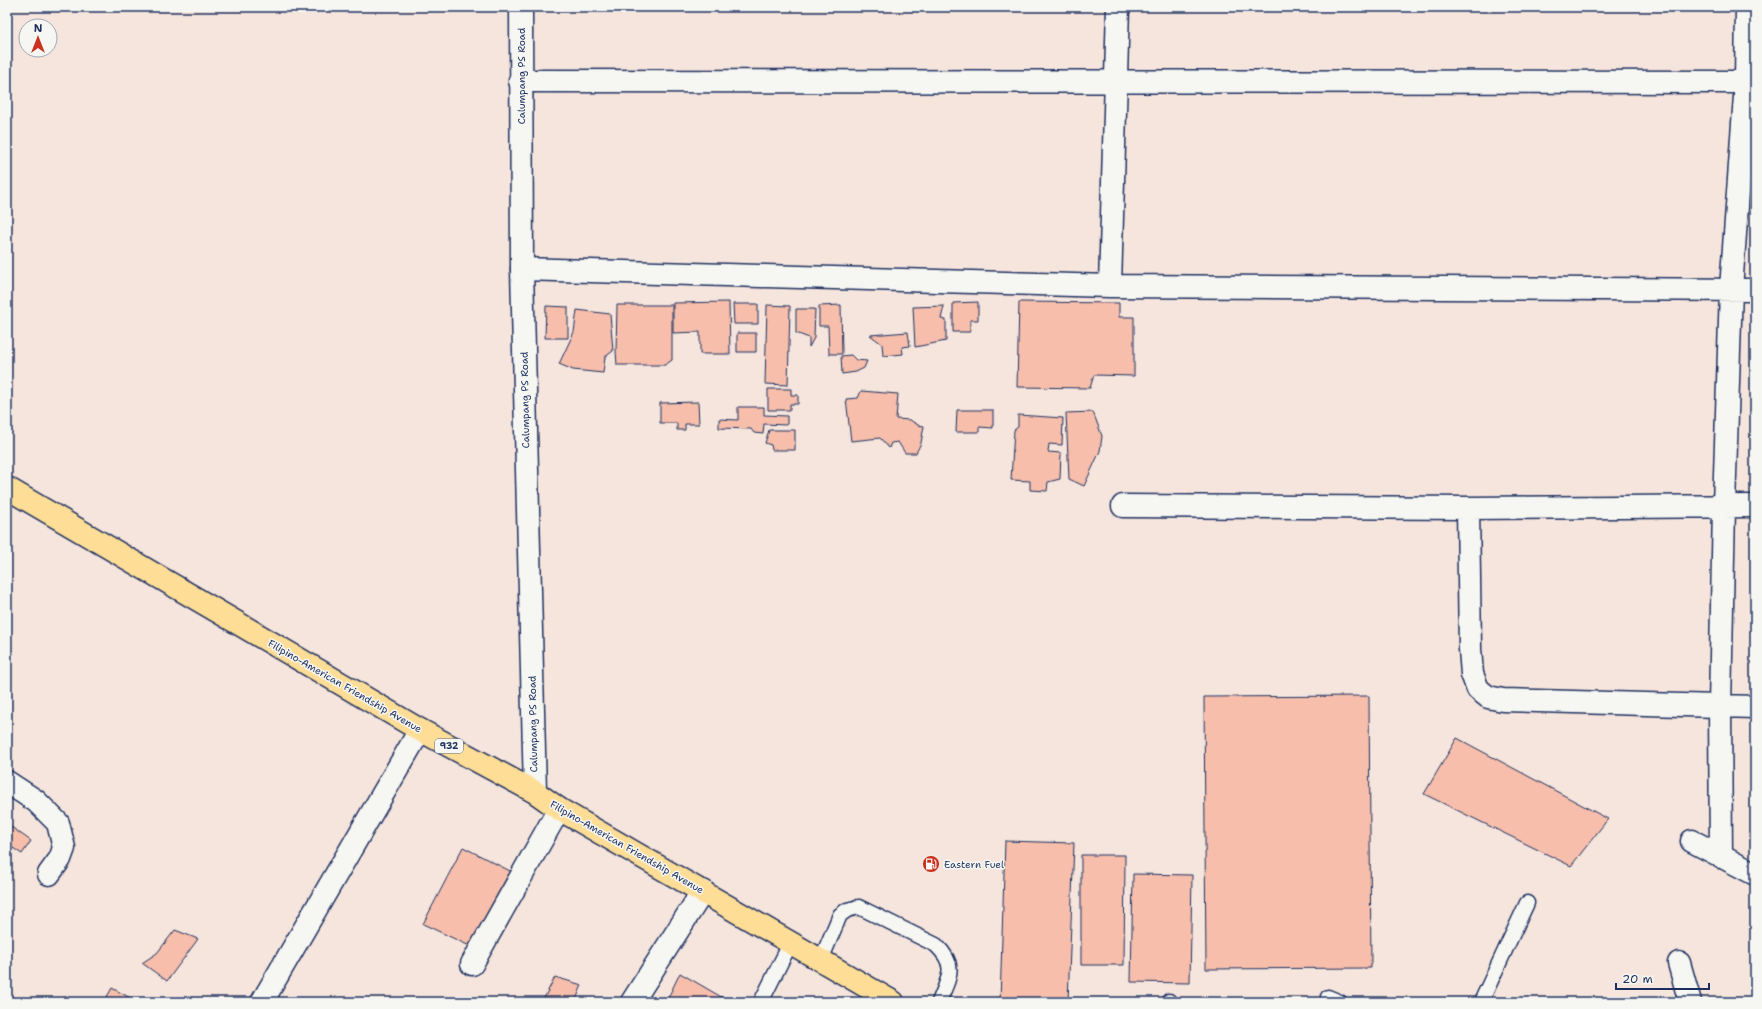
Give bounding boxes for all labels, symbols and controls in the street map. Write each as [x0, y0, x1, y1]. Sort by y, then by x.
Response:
north arrow [18, 18, 58, 58]
text: N [34, 21, 43, 36]
street label: Calumpang PS Road [515, 27, 528, 124]
street label: Calumpang PS Road [518, 351, 532, 448]
street label: Filipino-American Friendship Avenue [266, 636, 425, 736]
street label: Calumpang PS Road [526, 675, 540, 772]
road number: 932 [435, 739, 463, 753]
street label: Filipino-American Friendship Avenue [548, 797, 707, 897]
fuel station icon: Eastern Fuel [921, 854, 941, 874]
place label: Eastern Fuel [944, 858, 1004, 871]
scale bar [1616, 965, 1709, 991]
text: 20 m [1622, 971, 1653, 987]

